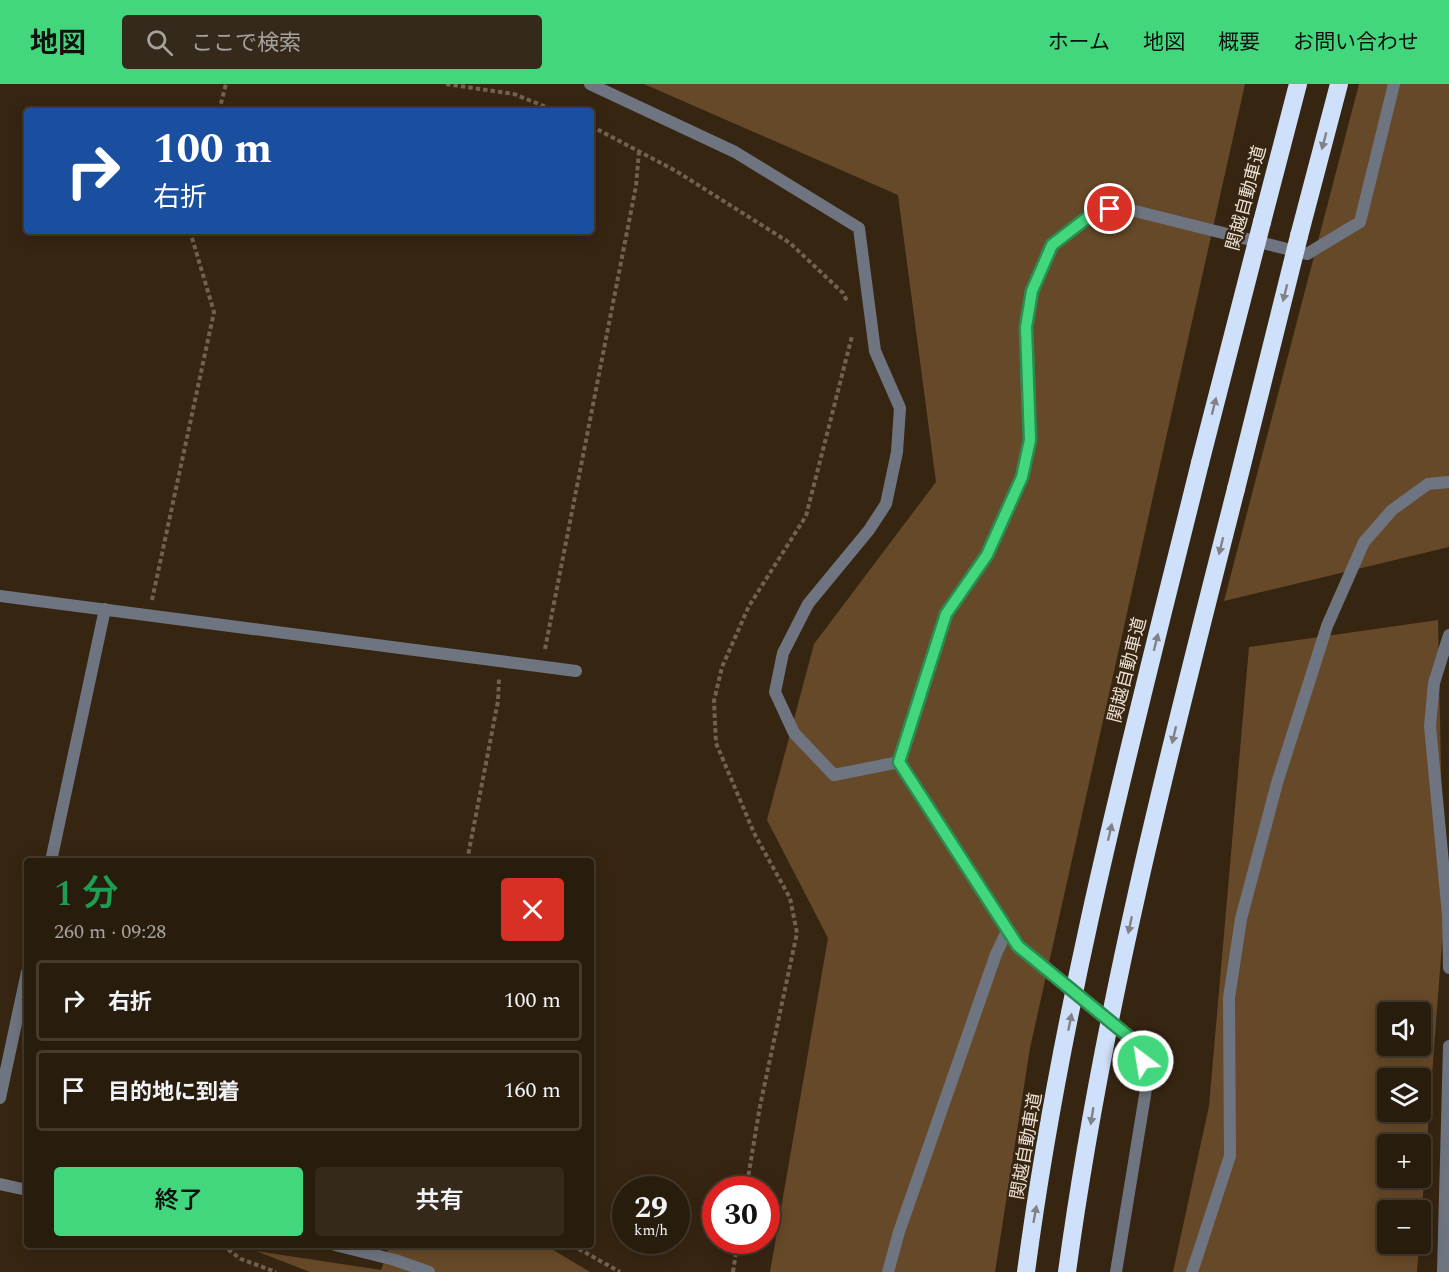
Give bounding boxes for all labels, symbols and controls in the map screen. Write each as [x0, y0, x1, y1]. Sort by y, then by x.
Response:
search box [122, 15, 542, 69]
text: 地図 [30, 22, 86, 65]
icon: search [143, 26, 176, 59]
text: ここで検索 [191, 27, 301, 60]
text: ホーム [1048, 27, 1110, 59]
text: 地図 [1143, 27, 1185, 59]
text: 概要 [1218, 27, 1260, 59]
text: お問い合わせ [1293, 27, 1419, 59]
text: 100 m [153, 118, 272, 181]
one-way arrow [1319, 131, 1329, 150]
icon: right [54, 132, 132, 210]
street label: 関越自動車道 [1219, 142, 1273, 254]
text: 右折 [153, 177, 207, 219]
pin [1084, 183, 1135, 234]
icon: arrive [1093, 192, 1126, 225]
one-way arrow [1280, 283, 1290, 302]
one-way arrow [1210, 397, 1220, 416]
one-way arrow [1216, 537, 1226, 555]
street label: 関越自動車道 [1101, 614, 1154, 726]
one-way arrow [1151, 633, 1161, 651]
one-way arrow [1168, 726, 1178, 744]
one-way arrow [1106, 822, 1116, 841]
text: 1 分 [54, 867, 118, 922]
button: close [501, 878, 564, 941]
one-way arrow [1125, 916, 1134, 935]
text: 260 m · 09:28 [54, 917, 166, 947]
icon: right [57, 984, 90, 1017]
text: 100 m [504, 984, 561, 1017]
text: 右折 [108, 986, 152, 1019]
map controls [1377, 1002, 1431, 1254]
button: sound [1377, 1002, 1431, 1056]
one-way arrow [1066, 1013, 1075, 1032]
position arrow [1111, 1029, 1175, 1093]
button: layers [1377, 1068, 1431, 1122]
icon: arrive [57, 1074, 90, 1107]
text: 160 m [504, 1074, 561, 1107]
text: 目的地に到着 [108, 1076, 240, 1109]
street label: 関越自動車道 [1004, 1091, 1049, 1202]
one-way arrow [1087, 1107, 1096, 1126]
button: + [1377, 1134, 1431, 1188]
button: 終了 [54, 1167, 303, 1236]
button: 共有 [315, 1167, 564, 1236]
speed limit sign: 30 [702, 1176, 780, 1254]
text: 29 [634, 1185, 668, 1231]
button: − [1377, 1200, 1431, 1254]
one-way arrow [1031, 1205, 1040, 1224]
text: km/h [634, 1219, 668, 1242]

